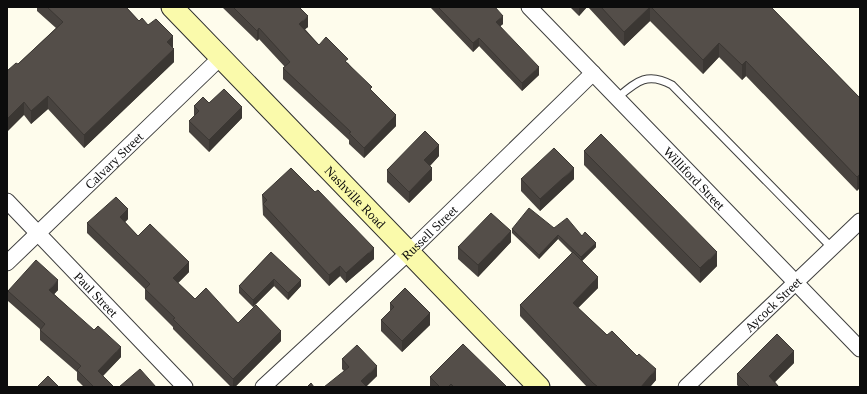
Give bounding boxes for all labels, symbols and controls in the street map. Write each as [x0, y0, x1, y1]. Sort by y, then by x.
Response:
street label: Calvary Street [81, 129, 146, 192]
street label: Williford Street [661, 143, 729, 213]
street label: Nashville Road [322, 163, 389, 231]
street label: Russell Street [398, 202, 460, 263]
street label: Paul Street [71, 269, 121, 320]
street label: Aycock Street [741, 273, 805, 335]

